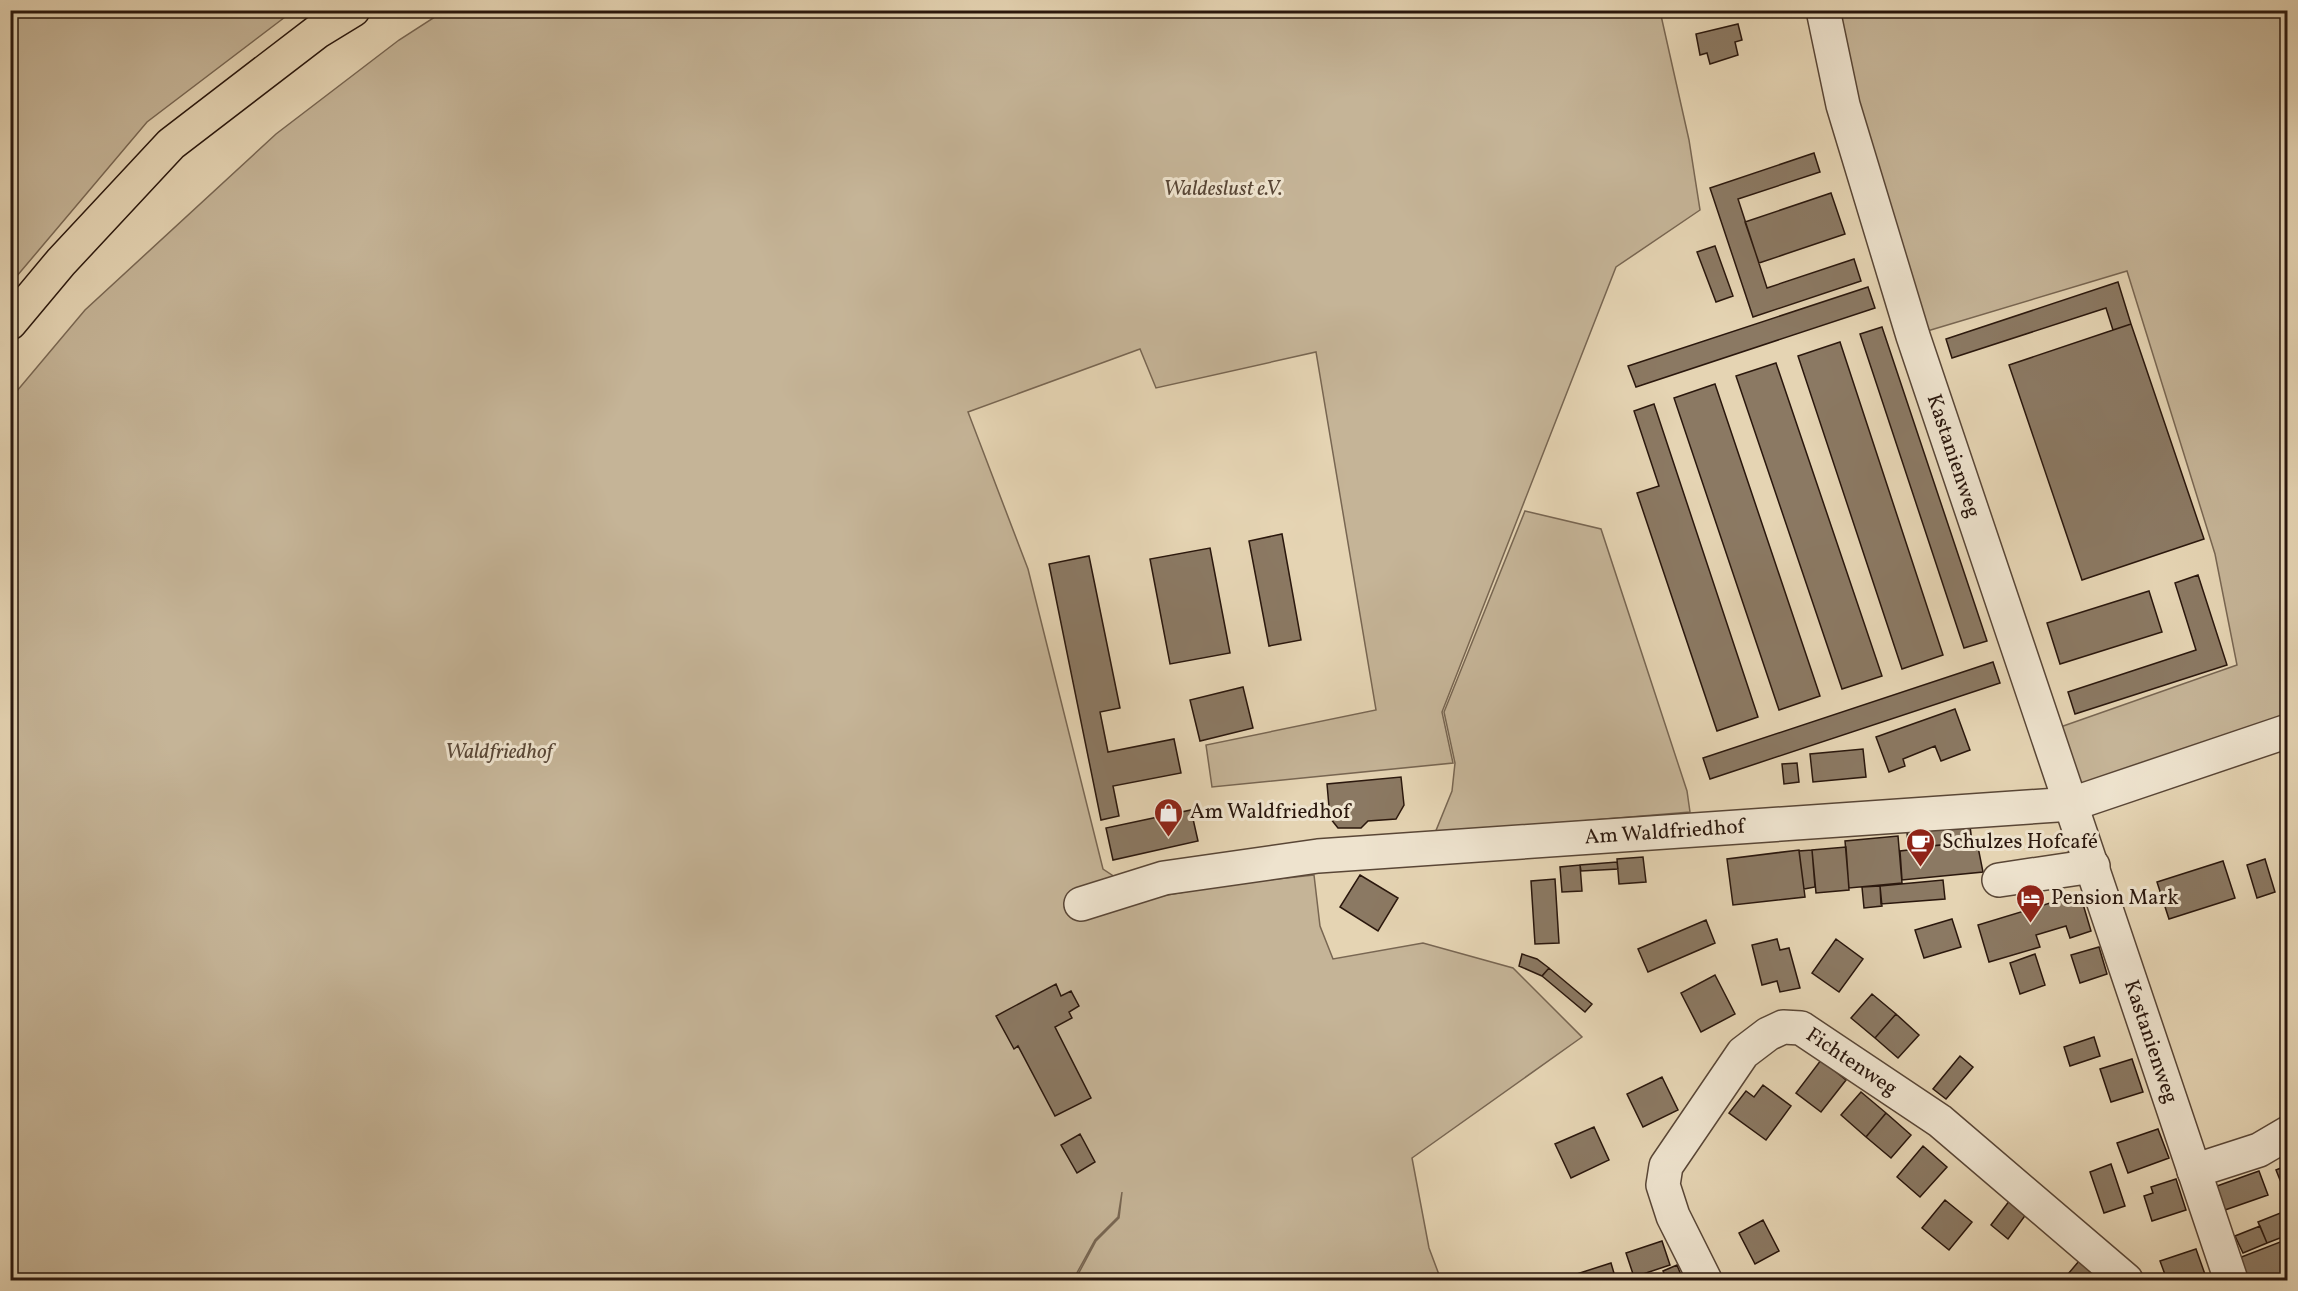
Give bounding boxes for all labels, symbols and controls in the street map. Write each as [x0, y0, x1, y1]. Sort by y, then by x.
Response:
park label: Waldeslust e.V. [1163, 175, 1283, 204]
street label: Kastanienweg [1919, 390, 1988, 522]
park label: Waldfriedhof [445, 738, 556, 767]
shop icon: Am Waldfriedhof [1153, 796, 1185, 838]
place label: Am Waldfriedhof [1190, 798, 1352, 827]
street label: Am Waldfriedhof [1584, 812, 1747, 852]
cafe icon: Schulzes Hofcafé [1905, 826, 1937, 868]
place label: Schulzes Hofcafé [1942, 828, 2098, 857]
hotel icon: Pension Mark [2014, 882, 2046, 924]
place label: Pension Mark [2051, 884, 2179, 913]
street label: Kastanienweg [2116, 976, 2185, 1107]
street label: Fichtenweg [1800, 1021, 1903, 1103]

